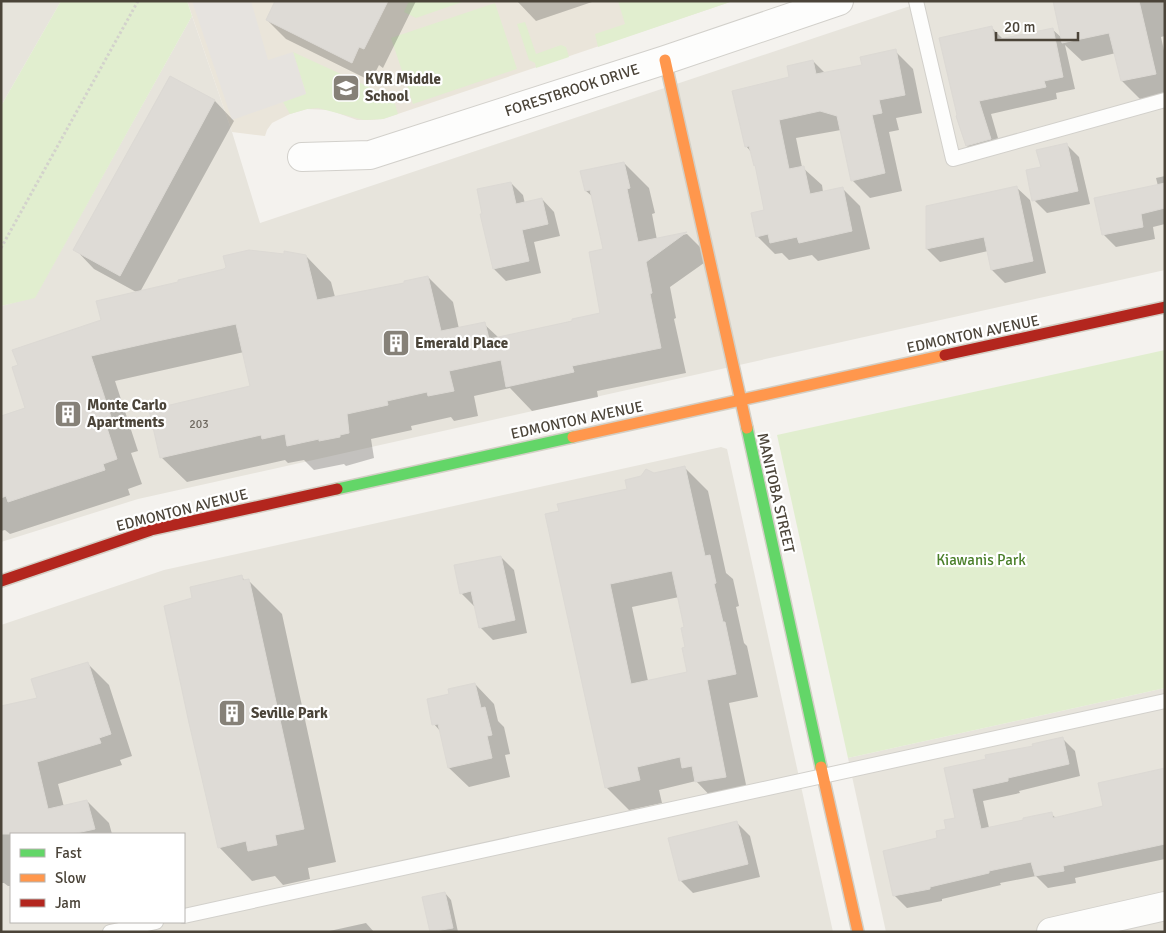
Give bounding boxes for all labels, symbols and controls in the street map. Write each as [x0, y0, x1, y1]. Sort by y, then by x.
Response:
scale bar [996, 10, 1078, 42]
text: 20 m [1004, 18, 1035, 36]
street label: FORESTBROOK DRIVE [502, 60, 642, 120]
place label: KVR Middle School [365, 70, 441, 105]
school or university icon: KVR Middle School [331, 73, 361, 103]
street label: EDMONTON AVENUE [905, 311, 1041, 357]
building icon: Emerald Place [381, 328, 411, 358]
place label: Emerald Place [415, 334, 508, 352]
place label: Monte Carlo Apartments [87, 396, 167, 431]
street label: EDMONTON AVENUE [509, 397, 645, 443]
building icon: Monte Carlo Apartments [53, 399, 83, 429]
house number: 203 [189, 417, 209, 432]
street label: MANITOBA STREET [753, 431, 799, 556]
street label: EDMONTON AVENUE [114, 485, 250, 535]
park label: Kiawanis Park [936, 551, 1026, 569]
building icon: Seville Park [217, 698, 247, 728]
place label: Seville Park [251, 704, 328, 722]
legend [10, 833, 185, 923]
text: Fast [55, 844, 82, 862]
text: Slow [55, 869, 86, 887]
text: Jam [55, 894, 81, 912]

